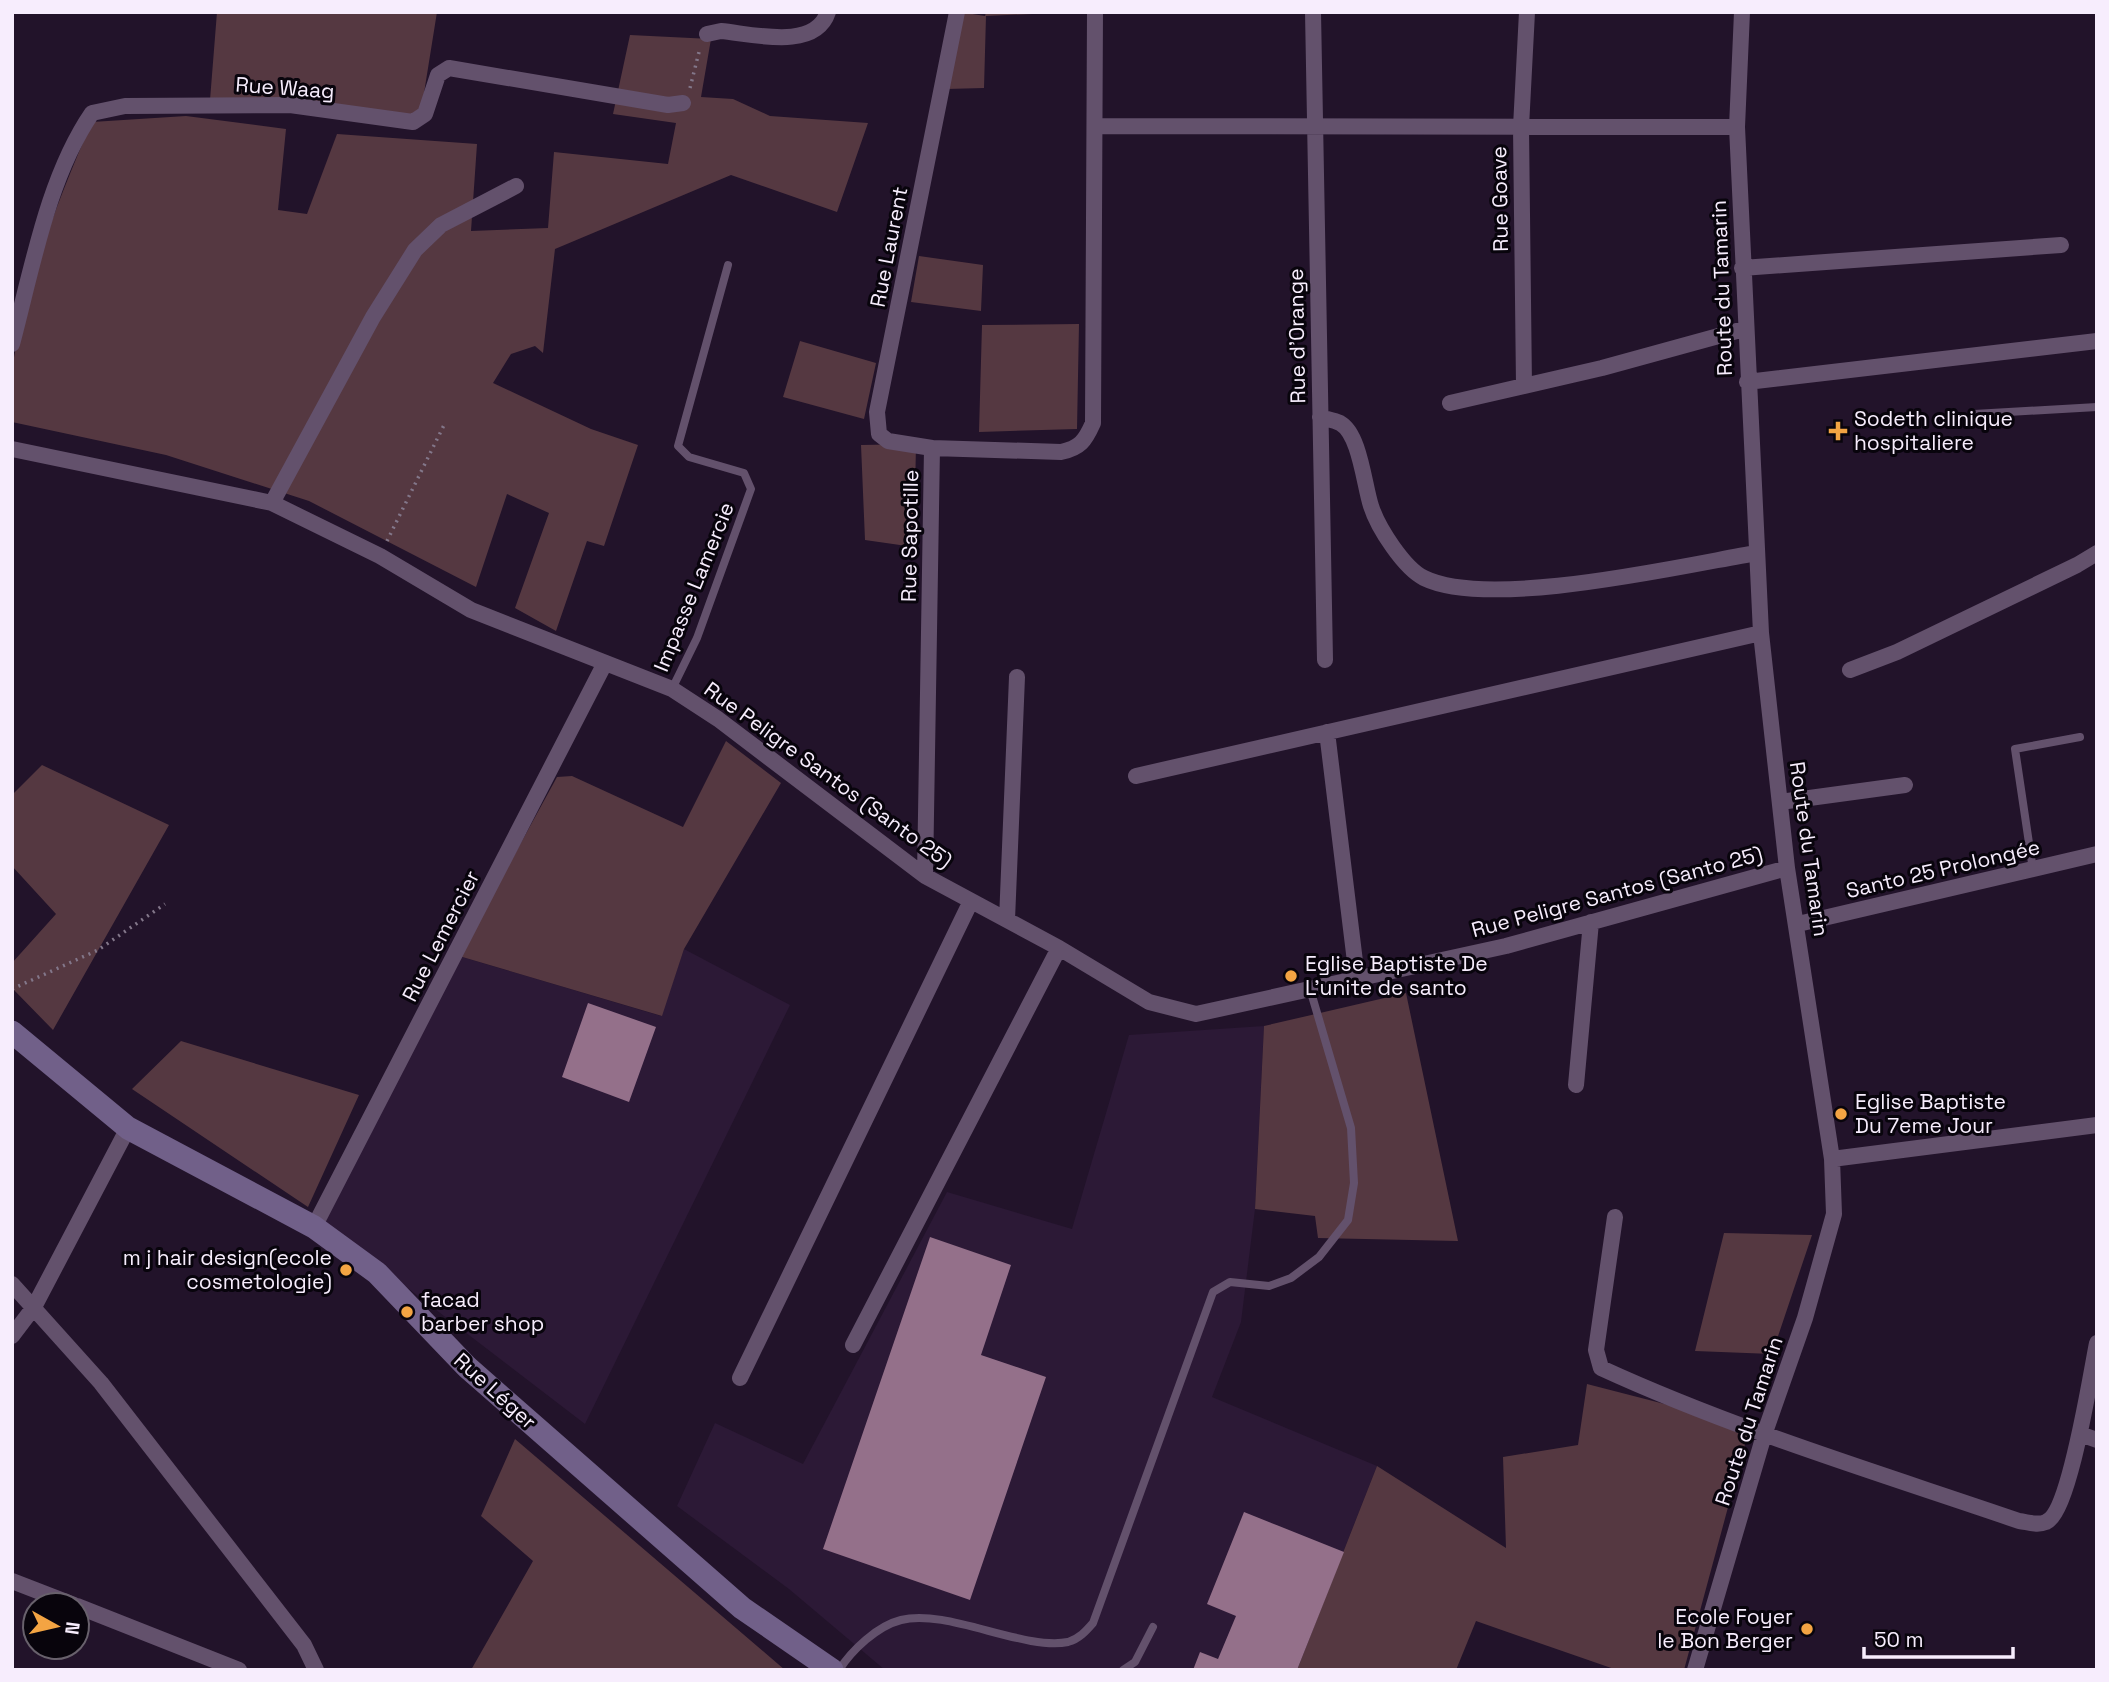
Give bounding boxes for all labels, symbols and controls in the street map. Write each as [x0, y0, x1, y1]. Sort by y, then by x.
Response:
street label: Rue Waag [235, 71, 336, 104]
street label: Rue Goave [1485, 146, 1514, 252]
street label: Rue Laurent [864, 184, 913, 309]
street label: Route du Tamarin [1705, 200, 1738, 376]
street label: Rue d'Orange [1282, 268, 1311, 404]
place label: Sodeth clinique hospitaliere [1854, 405, 2013, 456]
marker: Sodeth clinique hospitaliere [1828, 421, 1848, 441]
street label: Rue Sapotille [895, 470, 924, 602]
street label: Impasse Lamercie [647, 498, 740, 675]
street label: Rue Peligre Santos (Santo 25) [699, 675, 958, 874]
street label: Route du Tamarin [1784, 760, 1835, 938]
street label: Santo 25 Prolongée [1843, 833, 2043, 904]
street label: Rue Peligre Santos (Santo 25) [1468, 840, 1765, 943]
street label: Rue Lemercier [396, 865, 485, 1006]
place label: Eglise Baptiste De L'unite de santo [1305, 950, 1488, 1001]
marker: Eglise Baptiste De L'unite de santo [1283, 968, 1299, 984]
place label: Eglise Baptiste Du 7eme Jour [1855, 1088, 2006, 1139]
marker: Eglise Baptiste Du 7eme Jour [1833, 1106, 1849, 1122]
place label: m j hair design(ecole cosmetologie) [123, 1244, 332, 1295]
marker: m j hair design(ecole cosmetologie) [338, 1262, 354, 1278]
place label: facad barber shop [421, 1286, 544, 1337]
marker: facad barber shop [399, 1304, 415, 1320]
street label: Route du Tamarin [1708, 1333, 1789, 1509]
street label: Rue Léger [449, 1347, 542, 1435]
north arrow [21, 1591, 91, 1661]
place label: Ecole Foyer le Bon Berger [1657, 1603, 1793, 1654]
scale bar [1864, 1616, 2013, 1660]
text: N [59, 1620, 86, 1636]
marker: Ecole Foyer le Bon Berger [1799, 1621, 1815, 1637]
text: 50 m [1874, 1626, 1924, 1653]

